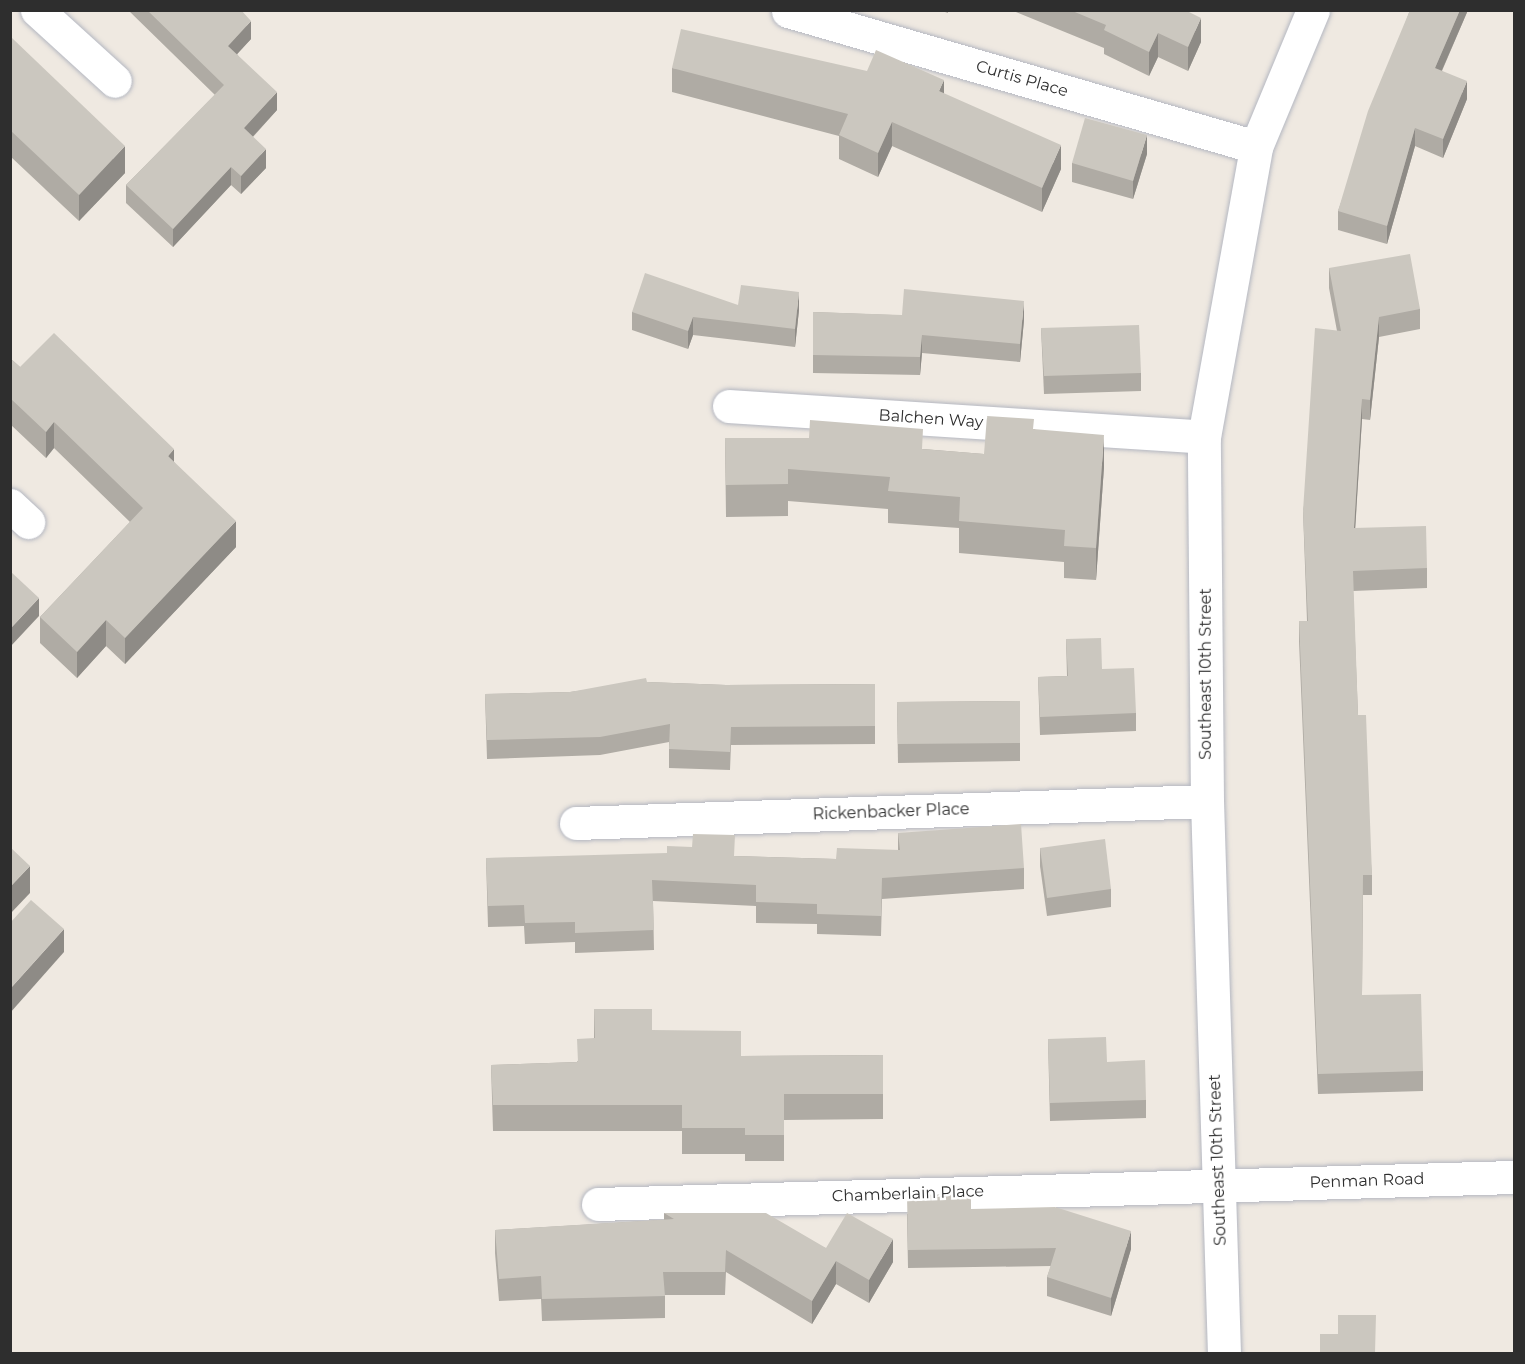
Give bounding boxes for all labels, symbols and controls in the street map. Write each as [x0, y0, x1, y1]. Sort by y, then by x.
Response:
street label: Curtis Place [974, 57, 1070, 101]
street label: Balchen Way [878, 406, 984, 432]
street label: Southeast 10th Street [1196, 588, 1216, 760]
street label: Rickenbacker Place [812, 800, 970, 824]
street label: Southeast 10th Street [1205, 1074, 1231, 1246]
street label: Penman Road [1309, 1169, 1425, 1193]
street label: Chamberlain Place [832, 1182, 984, 1206]

